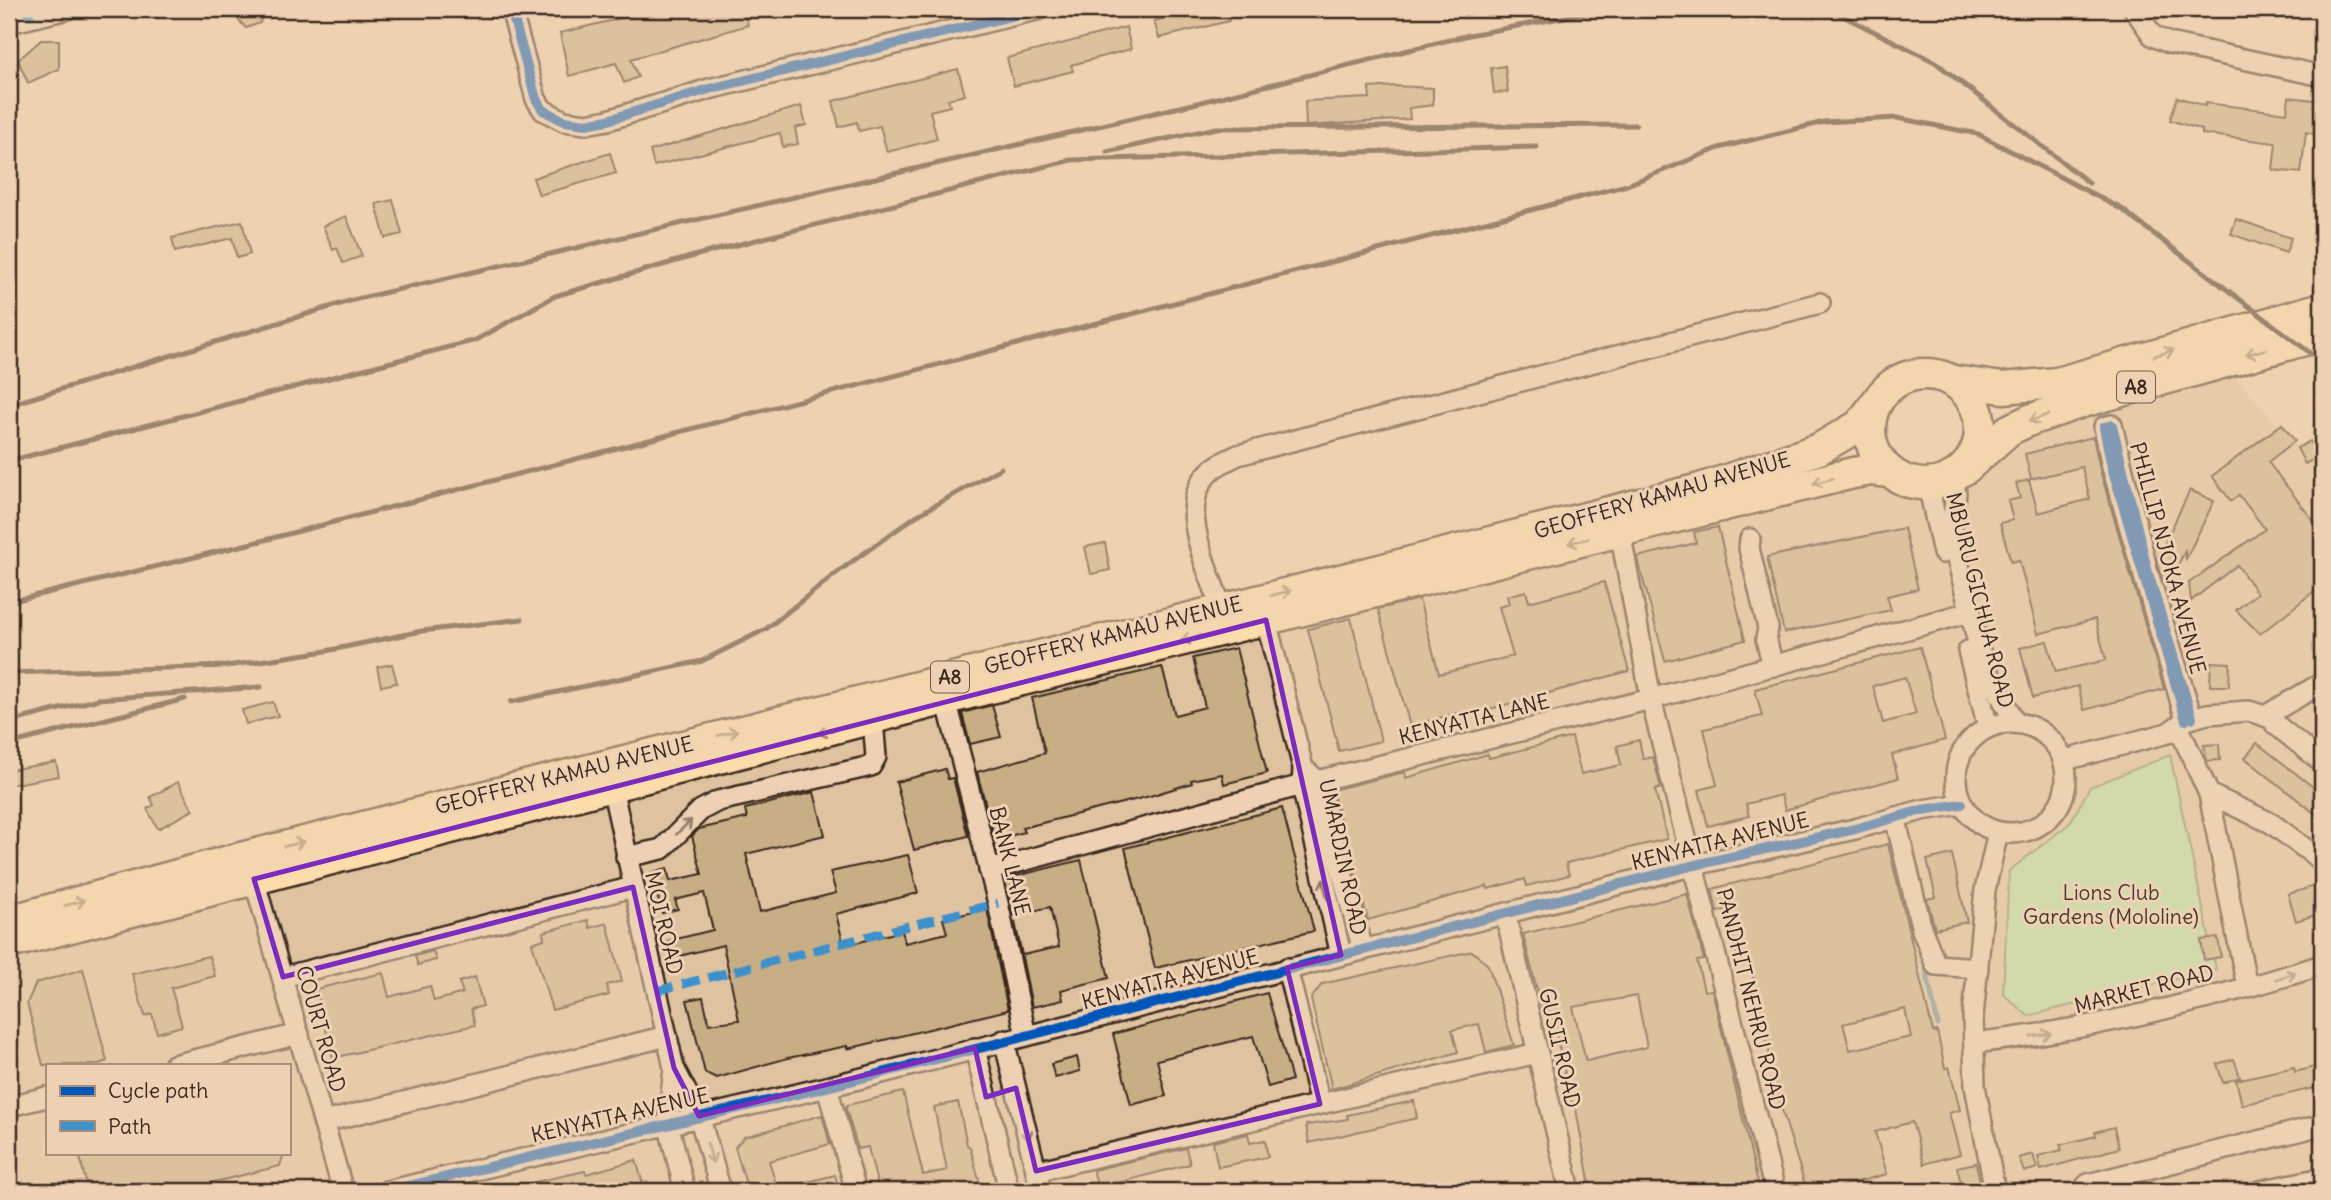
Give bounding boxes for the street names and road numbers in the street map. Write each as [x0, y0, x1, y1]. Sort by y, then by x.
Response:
road number: A8 [2117, 372, 2155, 402]
street label: PHILLIP NJOKA AVENUE [2124, 439, 2212, 677]
street label: GEOFFERY KAMAU AVENUE [1531, 445, 1793, 545]
street label: MBURU GICHUA ROAD [1940, 489, 2020, 711]
street label: GEOFFERY KAMAU AVENUE [981, 590, 1245, 680]
road number: A8 [931, 662, 969, 692]
street label: KENYATTA LANE [1396, 687, 1552, 751]
street label: GEOFFERY KAMAU AVENUE [432, 730, 696, 820]
street label: UMARDIN ROAD [1313, 776, 1373, 938]
street label: BANK LANE [983, 804, 1037, 918]
street label: KENYATTA AVENUE [1628, 806, 1812, 876]
street label: MOI ROAD [639, 869, 689, 977]
street label: PANDHIT NEHRU ROAD [1710, 885, 1792, 1113]
street label: KENYATTA AVENUE [1079, 942, 1261, 1016]
street label: MARKET ROAD [2071, 959, 2217, 1019]
street label: COURT ROAD [290, 962, 352, 1096]
street label: GUSII ROAD [1533, 985, 1587, 1111]
street label: KENYATTA AVENUE [528, 1081, 712, 1149]

